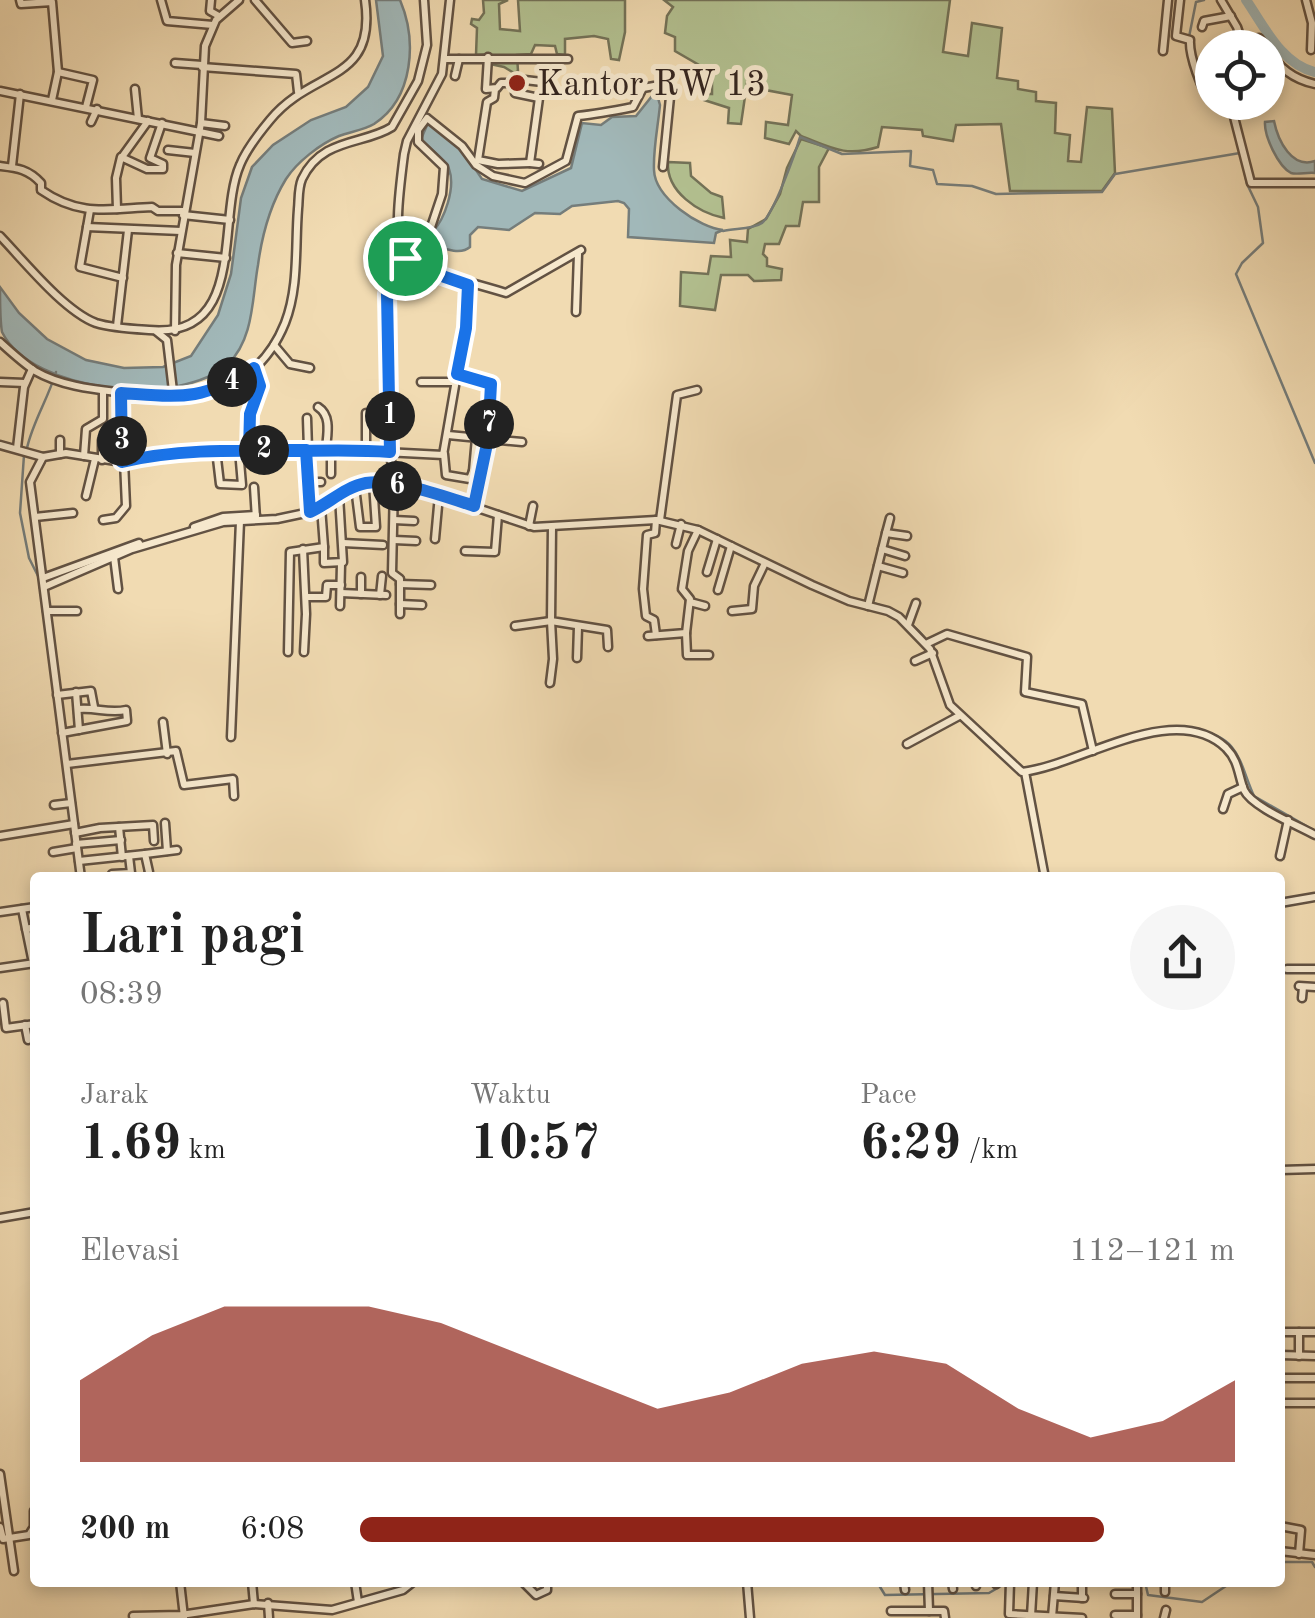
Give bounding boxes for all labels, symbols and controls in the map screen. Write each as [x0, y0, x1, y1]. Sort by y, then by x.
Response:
map controls [1195, 30, 1285, 120]
button: locate [1195, 30, 1285, 120]
place label: Kantor RW 13 [537, 68, 766, 103]
marker: Kantor RW 13 [506, 72, 528, 94]
pin [363, 216, 448, 301]
icon: arrive [378, 231, 433, 286]
pin: 4 [207, 357, 257, 407]
text: 4 [224, 368, 240, 396]
pin: 1 [365, 391, 415, 441]
pin: 7 [464, 399, 514, 449]
text: 1 [382, 402, 398, 430]
text: 7 [481, 410, 497, 438]
pin: 3 [97, 416, 147, 466]
pin: 2 [239, 425, 289, 475]
text: 3 [114, 427, 130, 455]
text: 2 [256, 436, 272, 464]
pin: 6 [372, 461, 422, 511]
text: 6 [389, 472, 405, 500]
button: share [1130, 905, 1235, 1010]
text: Lari pagi [80, 910, 305, 965]
text: 08:39 [80, 979, 163, 1011]
text: Jarak [80, 1082, 149, 1110]
text: Waktu [470, 1082, 551, 1110]
text: Pace [860, 1082, 917, 1110]
text: 1.69 [80, 1120, 181, 1170]
text: 10:57 [470, 1120, 600, 1170]
text: 6:29 [860, 1120, 961, 1170]
text: km [181, 1137, 226, 1165]
text: /km [961, 1137, 1018, 1165]
text: Elevasi [80, 1236, 180, 1268]
text: 112–121 m [1069, 1236, 1235, 1268]
text: 200 m [80, 1514, 170, 1546]
text: 6:08 [240, 1514, 305, 1546]

